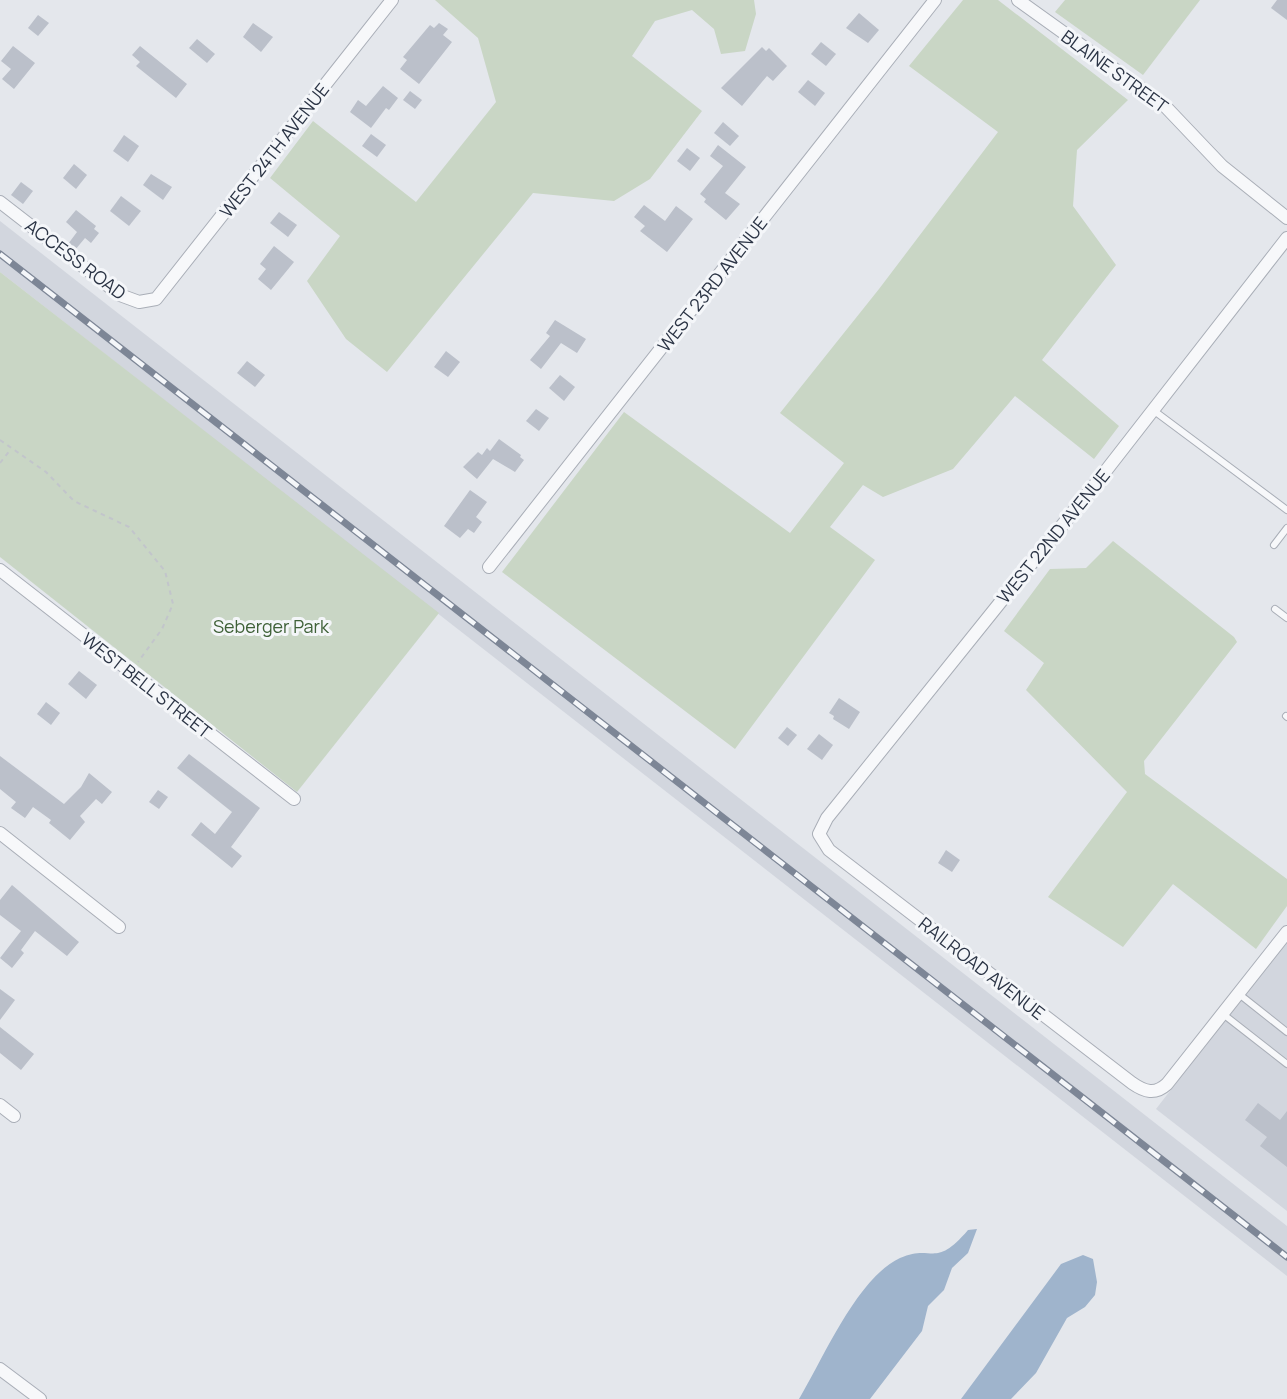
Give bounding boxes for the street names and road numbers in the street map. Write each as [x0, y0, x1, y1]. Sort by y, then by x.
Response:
street label: BLAINE STREET [1057, 24, 1173, 118]
street label: WEST 24TH AVENUE [214, 78, 334, 222]
street label: WEST 23RD AVENUE [652, 212, 772, 356]
street label: ACCESS ROAD [21, 213, 131, 305]
street label: WEST 22ND AVENUE [991, 464, 1115, 608]
street label: WEST BELL STREET [77, 627, 217, 743]
street label: RAILROAD AVENUE [914, 911, 1050, 1025]

